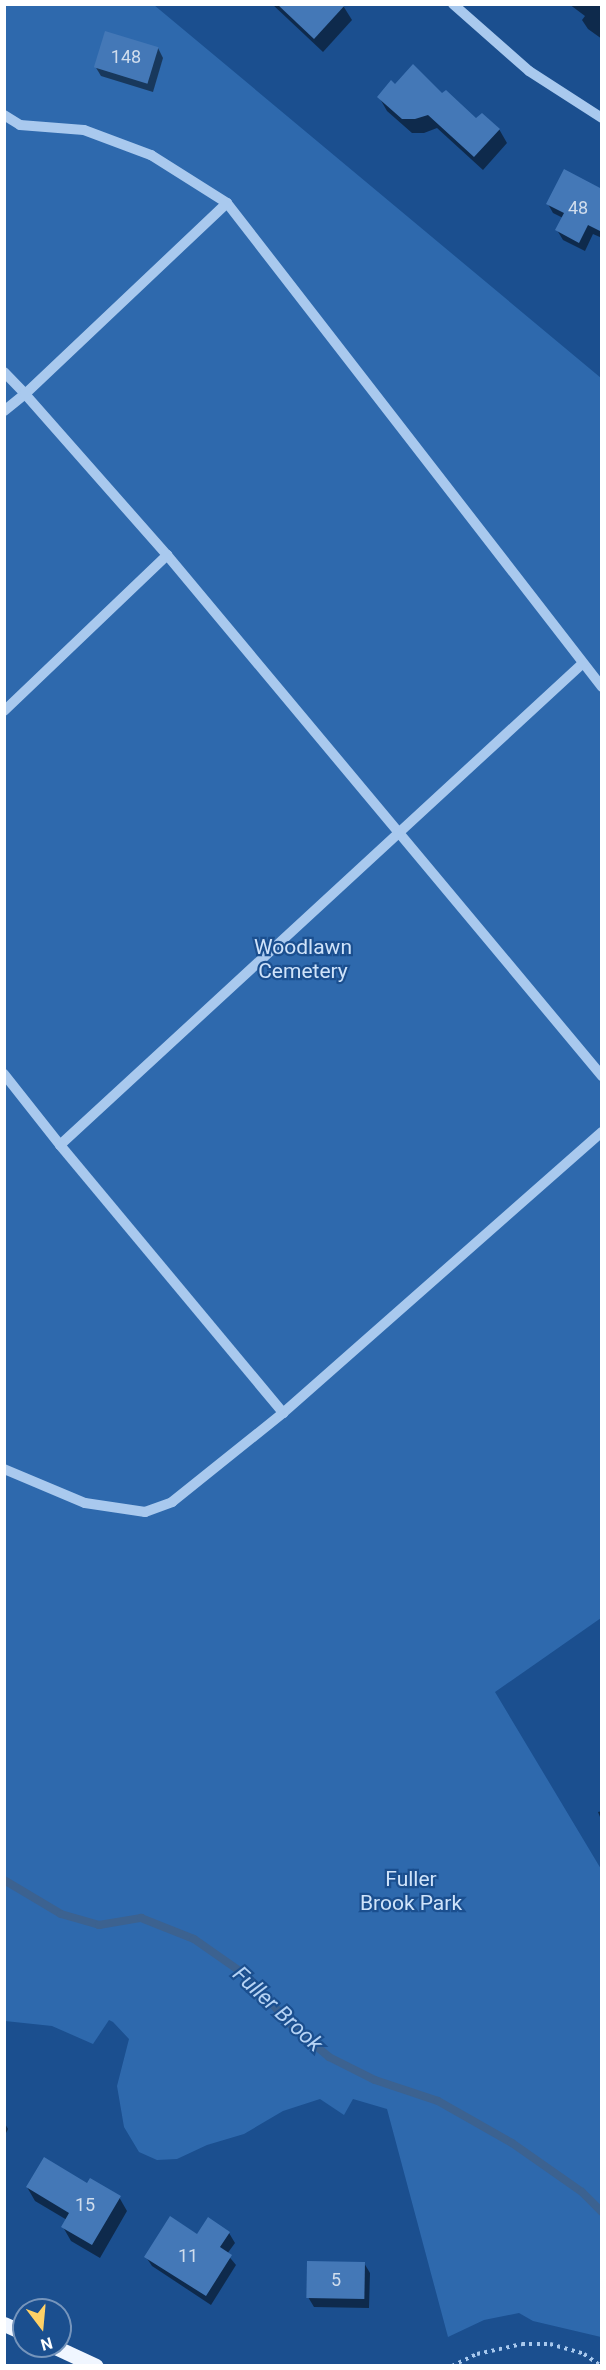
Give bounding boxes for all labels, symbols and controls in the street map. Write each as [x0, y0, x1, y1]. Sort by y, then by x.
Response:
house number: 148 [111, 46, 141, 68]
house number: 48 [568, 197, 588, 219]
park label: Woodlawn Cemetery [254, 934, 352, 984]
park label: Fuller Brook Park [360, 1866, 462, 1916]
water label: Fuller Brook [228, 1961, 328, 2057]
house number: 15 [75, 2194, 95, 2216]
house number: 11 [178, 2245, 198, 2267]
house number: 5 [331, 2269, 341, 2291]
north arrow [12, 2298, 72, 2358]
text: N [39, 2333, 55, 2355]

